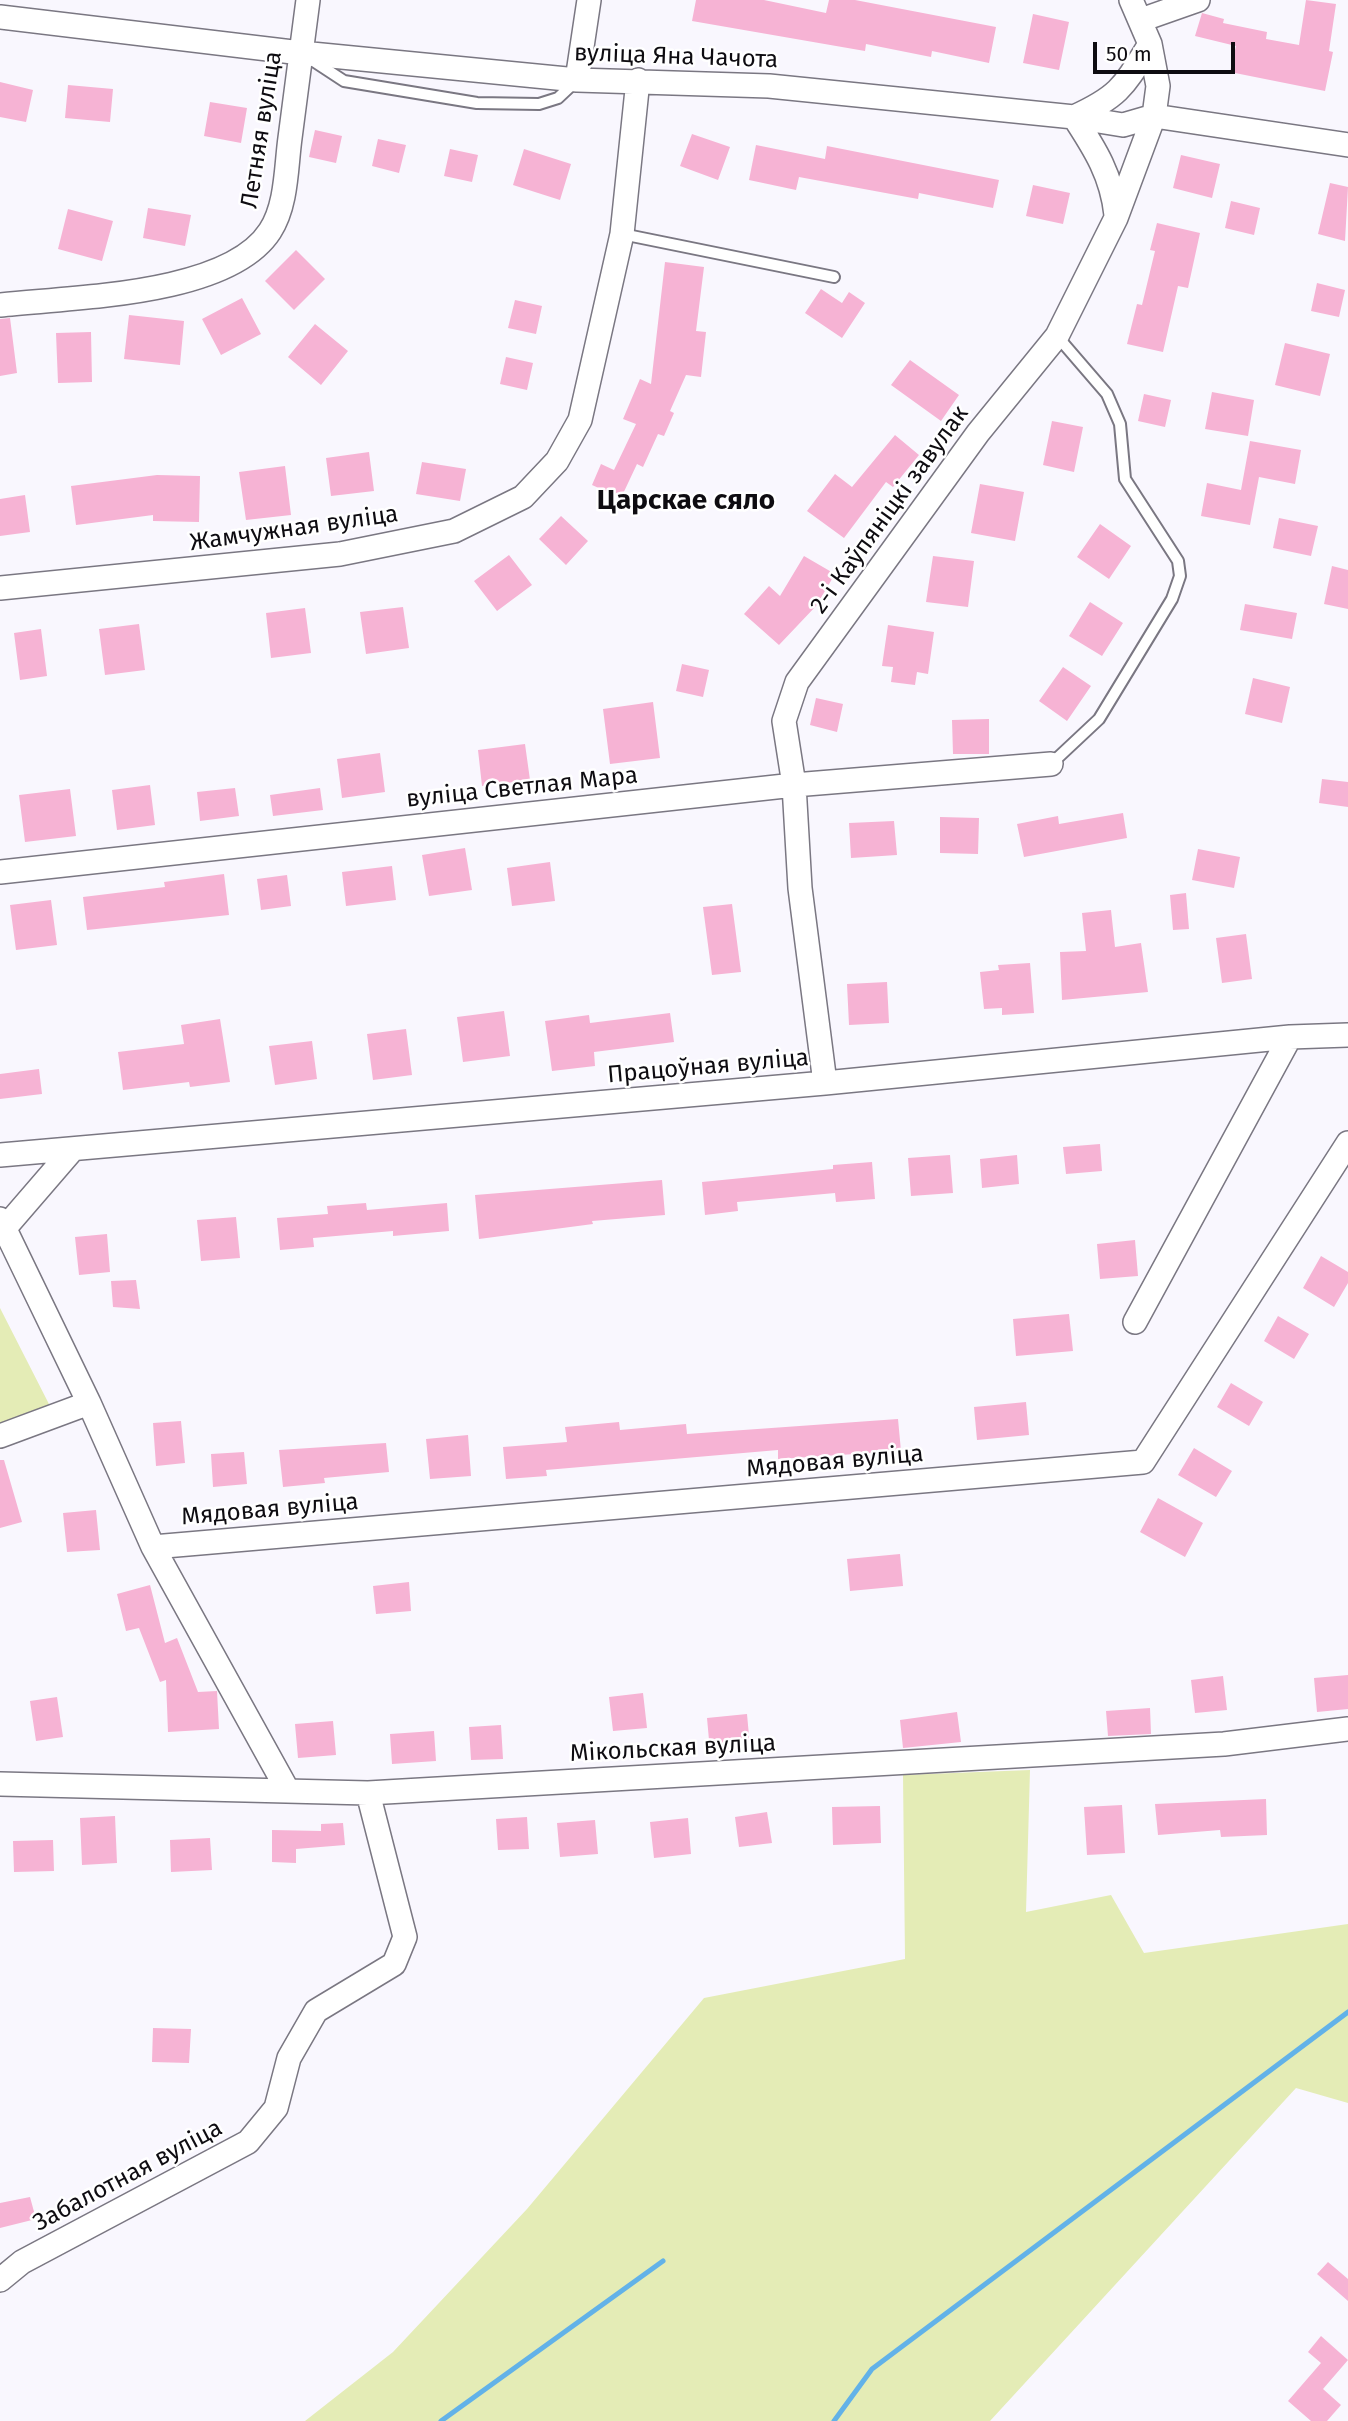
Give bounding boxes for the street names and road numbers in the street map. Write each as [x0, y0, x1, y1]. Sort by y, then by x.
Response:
street label: вуліца Яна Чачота [573, 39, 779, 75]
street label: Летняя вуліца [235, 49, 289, 211]
street label: 2-і Каўпяніцкі завулак [805, 400, 975, 620]
street label: Жамчужная вуліца [188, 500, 400, 558]
street label: вуліца Светлая Мара [405, 762, 639, 814]
street label: Працоўная вуліца [606, 1044, 810, 1090]
street label: Мядовая вуліца [745, 1440, 925, 1484]
street label: Мядовая вуліца [180, 1488, 360, 1532]
street label: Мікольская вуліца [569, 1729, 777, 1769]
street label: Забалотная вуліца [29, 2114, 227, 2238]

